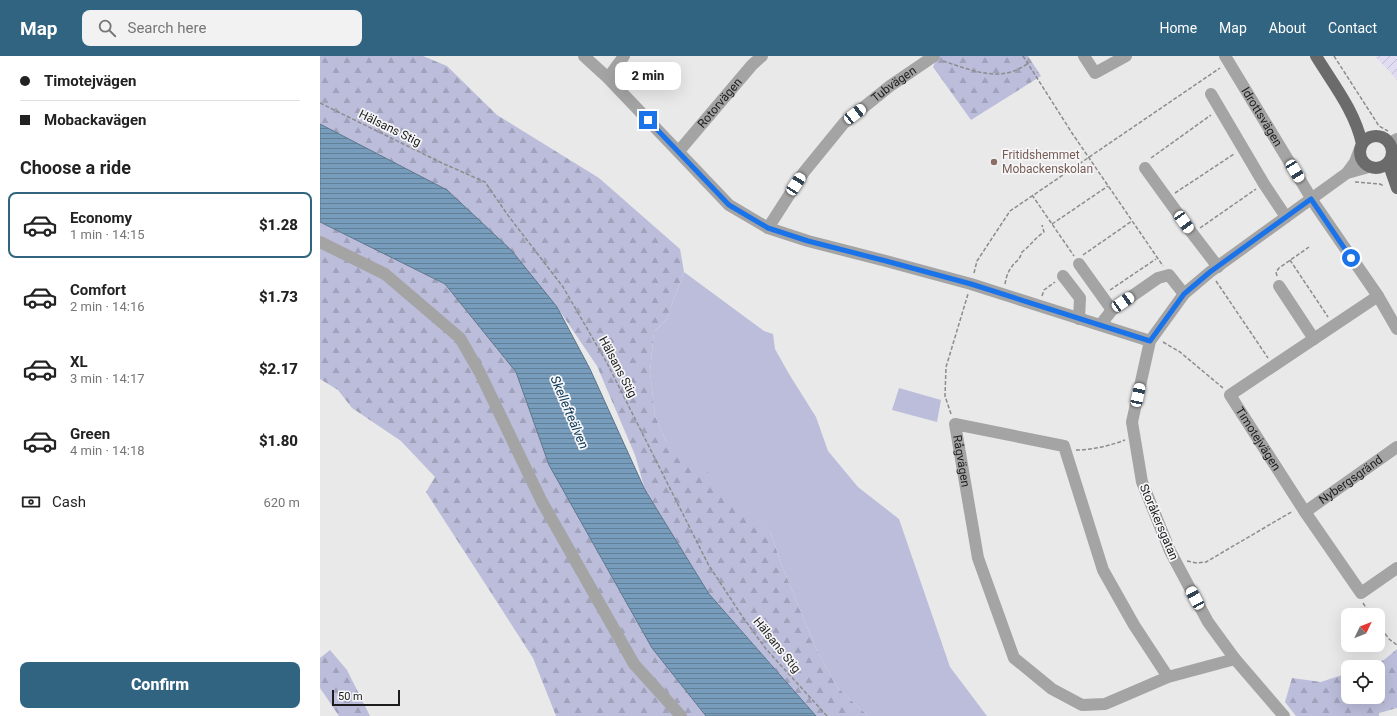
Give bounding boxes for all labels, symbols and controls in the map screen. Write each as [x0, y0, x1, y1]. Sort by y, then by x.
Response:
search box [82, 10, 362, 46]
text: Map [20, 17, 58, 40]
icon: search [96, 17, 118, 39]
text: Search here [128, 19, 206, 37]
text: Home [1159, 20, 1197, 36]
text: Map [1219, 20, 1247, 36]
text: About [1269, 20, 1306, 36]
text: Contact [1328, 20, 1377, 36]
callout: 2 min [615, 62, 681, 90]
street label: Tubvägen [869, 63, 919, 105]
text: 2 min [632, 68, 664, 83]
text: Timotejvägen [44, 72, 136, 90]
street label: Rotorvägen [695, 75, 745, 131]
street label: Idrottsvägen [1238, 84, 1285, 149]
car [842, 102, 868, 126]
street label: Hälsans Stig [357, 107, 423, 149]
text: Mobackavägen [44, 111, 146, 129]
route end [639, 111, 657, 129]
place label: Fritidshemmet Mobackenskolan [1002, 148, 1093, 176]
text: Choose a ride [20, 157, 131, 178]
marker: Fritidshemmet Mobackenskolan [989, 157, 999, 167]
car [1284, 158, 1306, 184]
car [784, 171, 808, 197]
icon: car [22, 207, 58, 243]
text: Economy [70, 209, 132, 227]
car [1172, 209, 1196, 235]
text: $1.28 [259, 216, 298, 234]
text: 1 min · 14:15 [70, 227, 145, 242]
route start [1342, 249, 1360, 267]
icon: car [22, 279, 58, 315]
text: Comfort [70, 281, 126, 299]
text: $1.73 [259, 288, 298, 306]
car [1110, 290, 1136, 314]
text: 2 min · 14:16 [70, 299, 145, 314]
street label: Hälsans Stig [596, 334, 640, 400]
icon: car [22, 351, 58, 387]
text: XL [70, 353, 88, 371]
text: $2.17 [259, 360, 298, 378]
text: 3 min · 14:17 [70, 371, 145, 386]
water label: Skellefteälven [547, 373, 592, 451]
car [1130, 382, 1146, 408]
street label: Timotejvägen [1233, 404, 1284, 473]
icon: car [22, 423, 58, 459]
text: Green [70, 425, 110, 443]
text: $1.80 [259, 432, 298, 450]
street label: Rågvägen [950, 434, 973, 488]
text: 4 min · 14:18 [70, 443, 145, 458]
street label: Nybergsgränd [1316, 452, 1385, 507]
street label: Storåkersgatan [1137, 482, 1181, 562]
icon: cash [20, 491, 42, 513]
text: Cash [52, 493, 86, 511]
text: 620 m [263, 495, 300, 510]
car [1184, 585, 1206, 611]
north arrow [1341, 608, 1385, 652]
map controls [1341, 608, 1385, 704]
street label: Hälsans Stig [750, 614, 804, 676]
button: locate [1341, 660, 1385, 704]
button: Confirm [20, 662, 300, 708]
scale bar [332, 688, 400, 707]
text: 50 m [338, 690, 363, 703]

